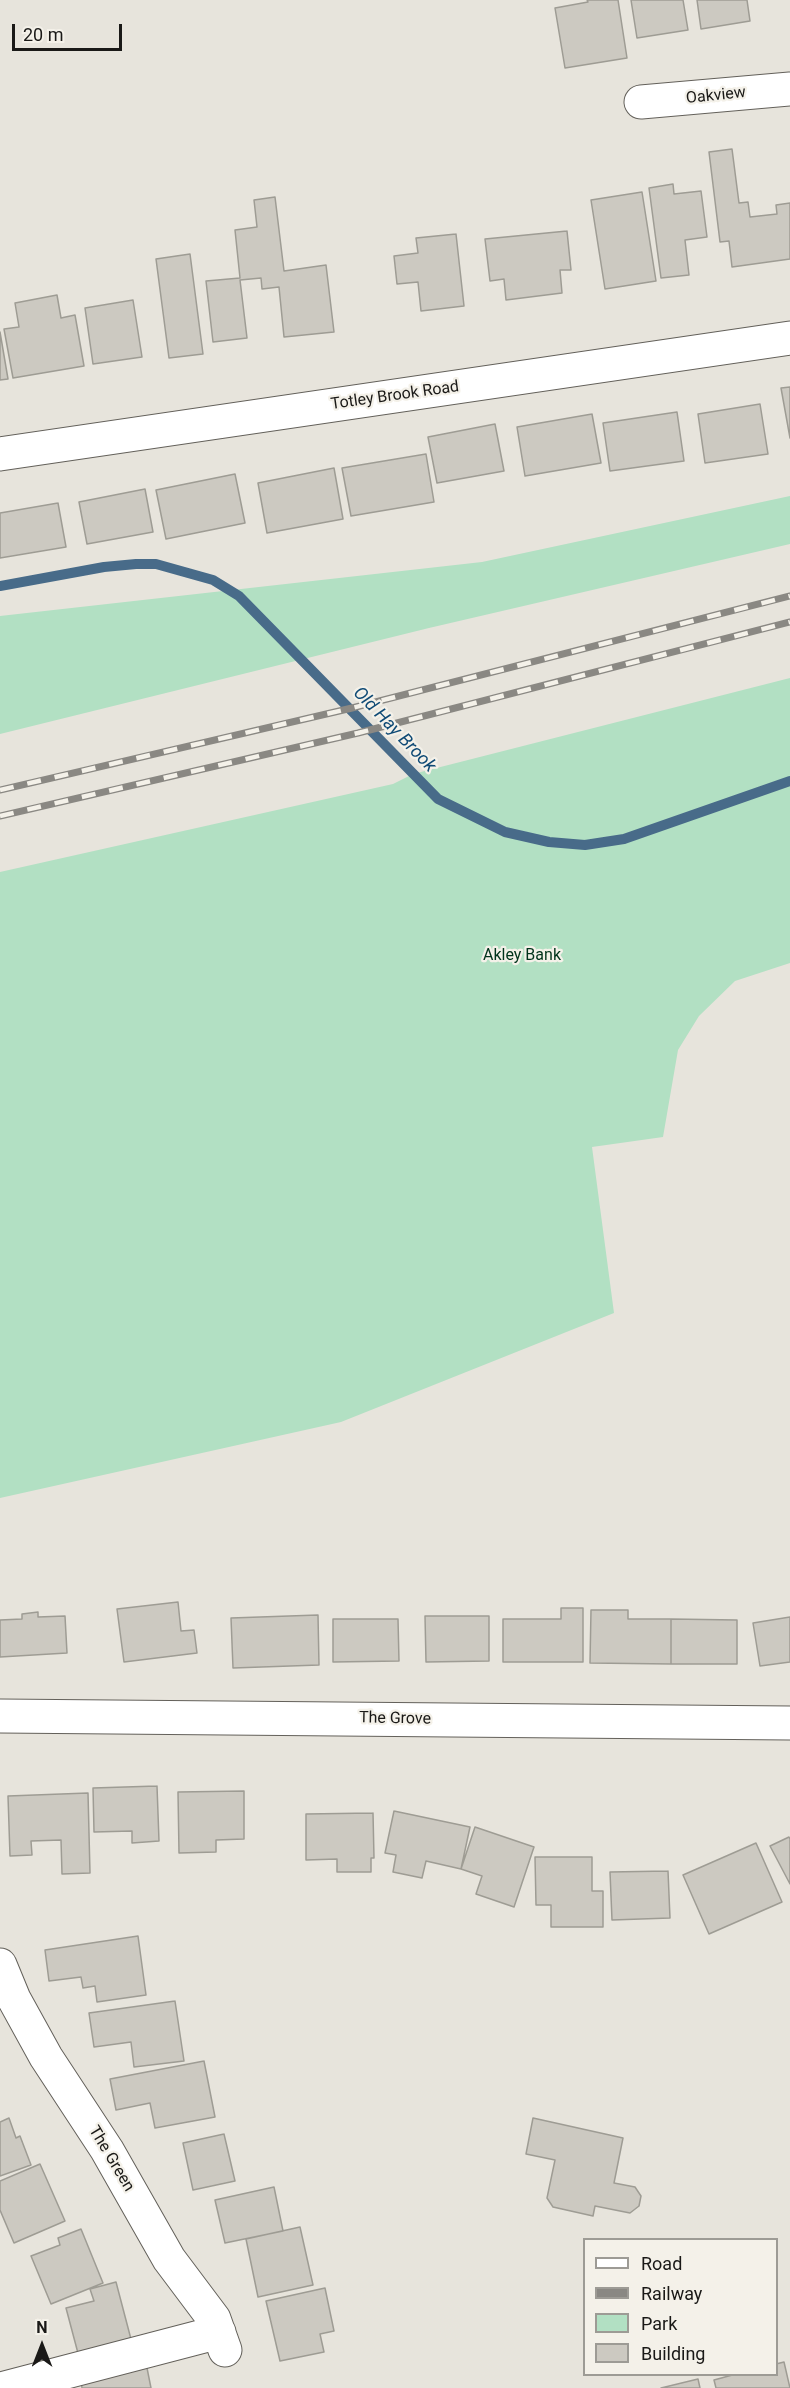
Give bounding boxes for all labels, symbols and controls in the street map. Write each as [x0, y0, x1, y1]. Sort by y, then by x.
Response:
scale bar [15, 12, 124, 50]
text: 20 m [23, 24, 63, 45]
street label: Oakview [685, 83, 747, 109]
street label: Totley Brook Road [330, 378, 460, 414]
water label: Old Hay Brook [348, 683, 440, 777]
park label: Akley Bank [483, 946, 561, 966]
street label: The Grove [359, 1709, 431, 1729]
street label: The Green [84, 2123, 138, 2195]
legend [583, 2238, 778, 2376]
text: Road [641, 2253, 682, 2274]
text: Railway [641, 2283, 702, 2304]
text: Park [641, 2313, 677, 2334]
north arrow [12, 2316, 72, 2376]
text: N [36, 2318, 48, 2337]
text: Building [641, 2343, 705, 2364]

